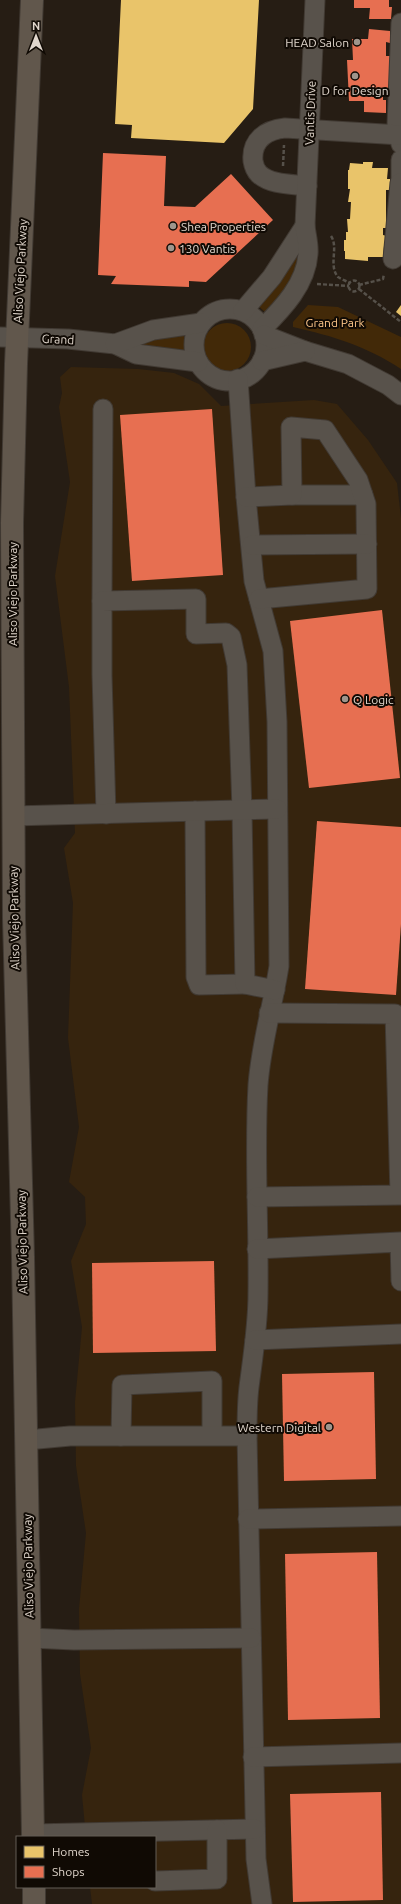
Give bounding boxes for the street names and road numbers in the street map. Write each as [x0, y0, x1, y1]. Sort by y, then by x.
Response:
street label: Vantis Drive [302, 81, 318, 145]
street label: Aliso Viejo Parkway [11, 218, 29, 323]
street label: Grand [41, 332, 75, 346]
street label: Aliso Viejo Parkway [6, 542, 19, 646]
street label: Aliso Viejo Parkway [7, 866, 21, 970]
street label: Aliso Viejo Parkway [15, 1190, 29, 1294]
street label: Aliso Viejo Parkway [21, 1514, 35, 1618]

